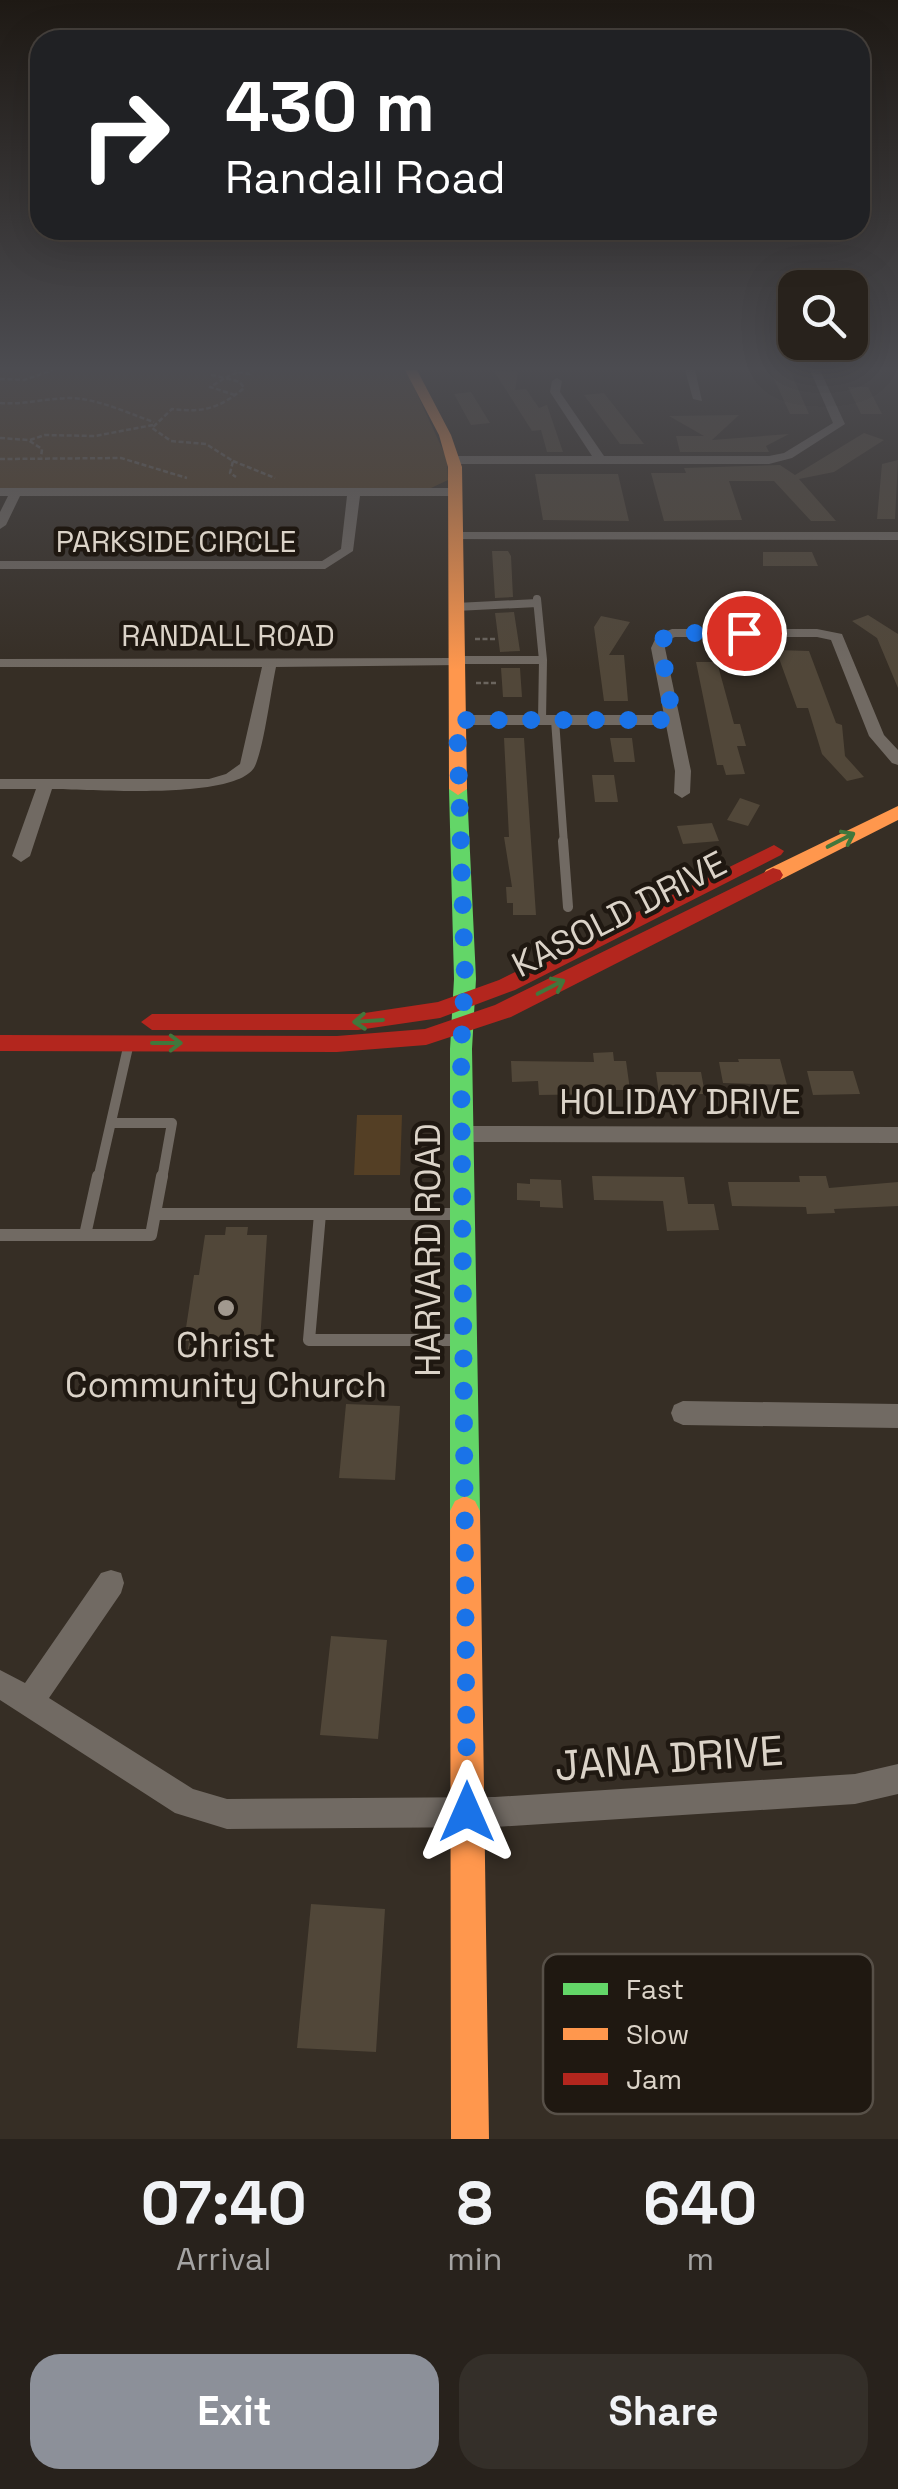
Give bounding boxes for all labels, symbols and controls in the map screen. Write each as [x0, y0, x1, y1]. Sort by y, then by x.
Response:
text: 430 m [225, 62, 435, 151]
icon: right [60, 70, 190, 200]
text: Randall Road [225, 149, 506, 206]
map controls [778, 270, 868, 360]
button: search [778, 270, 868, 360]
street label: PARKSIDE CIRCLE [56, 522, 296, 561]
pin [702, 591, 787, 676]
icon: arrive [717, 606, 772, 661]
street label: RANDALL ROAD [121, 616, 335, 655]
one-way arrow [825, 830, 855, 849]
street label: KASOLD DRIVE [504, 841, 734, 987]
one-way arrow [536, 977, 565, 996]
one-way arrow [353, 1012, 385, 1031]
one-way arrow [150, 1034, 183, 1052]
street label: HOLIDAY DRIVE [559, 1080, 801, 1124]
street label: HARVARD ROAD [406, 1123, 450, 1377]
marker: Christ Community Church [215, 1297, 237, 1319]
place label: Christ Community Church [65, 1323, 387, 1407]
street label: JANA DRIVE [553, 1724, 785, 1792]
position arrow [415, 1760, 519, 1864]
legend [543, 1954, 873, 2114]
text: Fast [626, 1971, 684, 2007]
text: Slow [626, 2016, 689, 2052]
text: Jam [626, 2061, 682, 2097]
text: 07:40 [141, 2165, 307, 2242]
text: 8 [457, 2165, 493, 2242]
text: 640 [643, 2165, 757, 2242]
text: Arrival [176, 2239, 271, 2279]
text: min [447, 2239, 502, 2279]
text: m [686, 2239, 714, 2279]
button: Exit [30, 2354, 439, 2469]
button: Share [459, 2354, 868, 2469]

